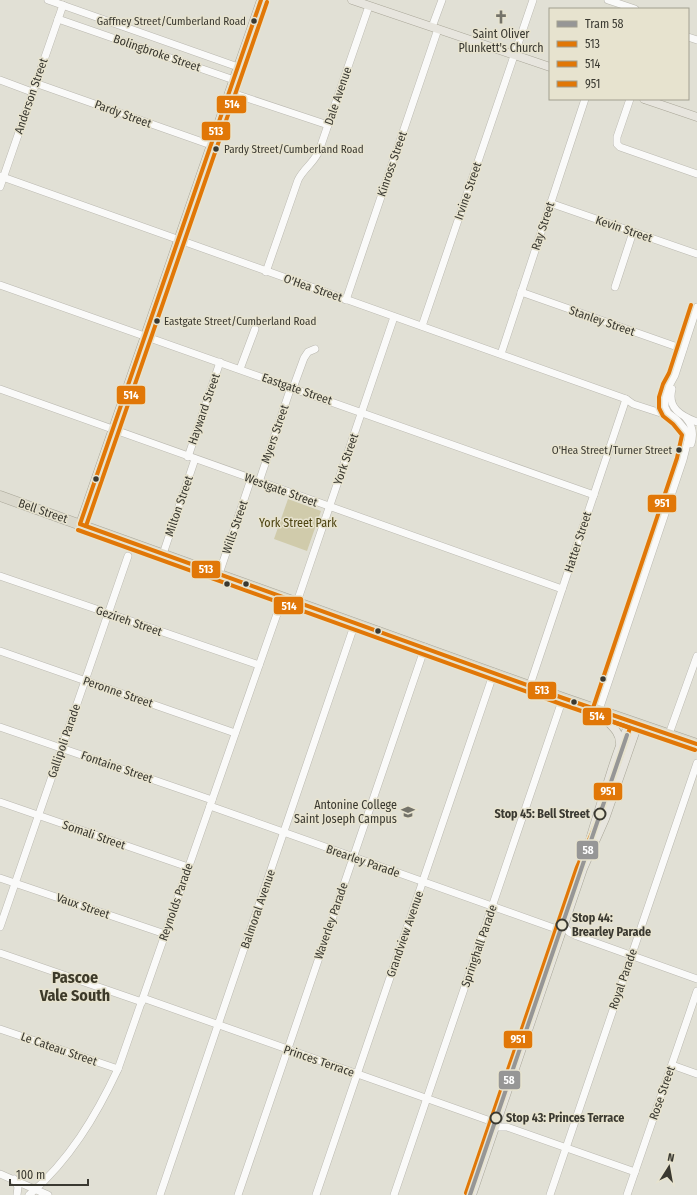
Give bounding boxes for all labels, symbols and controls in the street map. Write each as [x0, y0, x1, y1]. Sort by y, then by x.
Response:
legend [549, 8, 689, 100]
church icon: Saint Oliver Plunkett's Church [493, 9, 509, 25]
place label: Gaffney Street/Cumberland Road [97, 15, 246, 28]
marker: Gaffney Street/Cumberland Road [249, 16, 259, 26]
text: Tram 58 [585, 17, 623, 31]
place label: Saint Oliver Plunkett's Church [458, 27, 544, 55]
street label: Bolingbroke Street [112, 32, 203, 75]
text: 513 [585, 37, 600, 51]
street label: Anderson Street [12, 56, 51, 136]
text: 514 [585, 57, 601, 71]
street label: Dale Avenue [322, 65, 354, 127]
text: 951 [585, 77, 600, 91]
line badge: 514 [216, 95, 247, 114]
street label: Pardy Street [93, 97, 153, 131]
text: 514 [224, 98, 240, 111]
line badge: 513 [201, 121, 231, 141]
text: 513 [209, 125, 223, 138]
street label: Kinross Street [374, 129, 410, 199]
place label: Pardy Street/Cumberland Road [224, 143, 364, 156]
marker: Pardy Street/Cumberland Road [211, 144, 221, 154]
street label: Irvine Street [452, 160, 484, 222]
street label: Ray Street [529, 200, 557, 252]
street label: Kevin Street [594, 213, 654, 245]
street label: O'Hea Street [282, 271, 344, 305]
street label: Stanley Street [567, 303, 637, 339]
place label: Eastgate Street/Cumberland Road [164, 315, 316, 328]
marker: Eastgate Street/Cumberland Road [152, 316, 162, 326]
street label: Eastgate Street [260, 370, 334, 408]
street label: Hayward Street [185, 371, 223, 447]
line badge: 514 [116, 385, 146, 405]
text: 514 [123, 389, 139, 402]
street label: Myers Street [258, 403, 292, 465]
street label: York Street [331, 431, 361, 487]
place label: O'Hea Street/Turner Street [552, 444, 672, 457]
marker: O'Hea Street/Turner Street [674, 445, 684, 455]
street label: Westgate Street [242, 470, 320, 510]
unlabelled marker [91, 474, 101, 484]
street label: Milton Street [162, 474, 196, 538]
line badge: 951 [647, 494, 677, 513]
street label: Bell Street [17, 496, 70, 526]
text: 951 [654, 497, 670, 510]
street label: Wills Street [219, 498, 251, 556]
street label: Hatter Street [562, 510, 594, 574]
park label: York Street Park [259, 516, 337, 530]
line badge: 513 [191, 560, 221, 579]
text: 513 [199, 563, 213, 576]
unlabelled marker [222, 579, 232, 589]
unlabelled marker [241, 579, 251, 589]
line badge: 514 [273, 596, 304, 615]
text: 514 [281, 600, 297, 613]
street label: Gezireh Street [94, 603, 164, 639]
unlabelled marker [373, 626, 383, 636]
street label: Peronne Street [81, 674, 155, 711]
unlabelled marker [598, 674, 608, 684]
line badge: 513 [527, 681, 557, 700]
text: 513 [535, 684, 549, 697]
unlabelled marker [569, 697, 579, 707]
street label: Gallipoli Parade [45, 702, 83, 780]
line badge: 514 [582, 707, 612, 726]
text: 514 [589, 710, 605, 723]
street label: Fontaine Street [79, 748, 155, 786]
line badge: 951 [593, 782, 623, 801]
text: 951 [600, 785, 616, 798]
place label: Antonine College Saint Joseph Campus [294, 798, 397, 826]
school or university icon: Antonine College Saint Joseph Campus [400, 804, 416, 820]
place label: Stop 45: Bell Street [494, 807, 591, 821]
marker: Stop 45: Bell Street [593, 807, 607, 821]
street label: Somali Street [61, 818, 127, 852]
line badge: 58 [576, 840, 599, 860]
street label: Brearley Parade [324, 842, 402, 880]
text: 58 [582, 844, 594, 857]
street label: Reynolds Parade [156, 861, 196, 943]
street label: Balmoral Avenue [238, 868, 278, 950]
street label: Waverley Parade [311, 881, 351, 961]
street label: Grandview Avenue [384, 889, 426, 979]
street label: Vaux Street [55, 890, 112, 922]
street label: Springhall Parade [458, 903, 500, 989]
place label: Stop 44: Brearley Parade [572, 911, 651, 939]
marker: Stop 44: Brearley Parade [555, 918, 569, 932]
street label: Royal Parade [606, 947, 640, 1011]
district label: Pascoe Vale South [39, 968, 110, 1005]
street label: Le Cateau Street [19, 1029, 99, 1069]
line badge: 951 [503, 1030, 533, 1049]
text: 951 [510, 1033, 526, 1046]
street label: Princes Terrace [282, 1042, 356, 1080]
street label: Rose Street [646, 1064, 678, 1122]
line badge: 58 [498, 1070, 521, 1090]
text: 58 [503, 1074, 515, 1087]
marker: Stop 43: Princes Terrace [489, 1111, 503, 1125]
place label: Stop 43: Princes Terrace [506, 1111, 624, 1125]
north arrow [649, 1147, 689, 1187]
text: N [666, 1151, 675, 1165]
scale bar [10, 1161, 88, 1187]
text: 100 m [16, 1168, 45, 1182]

